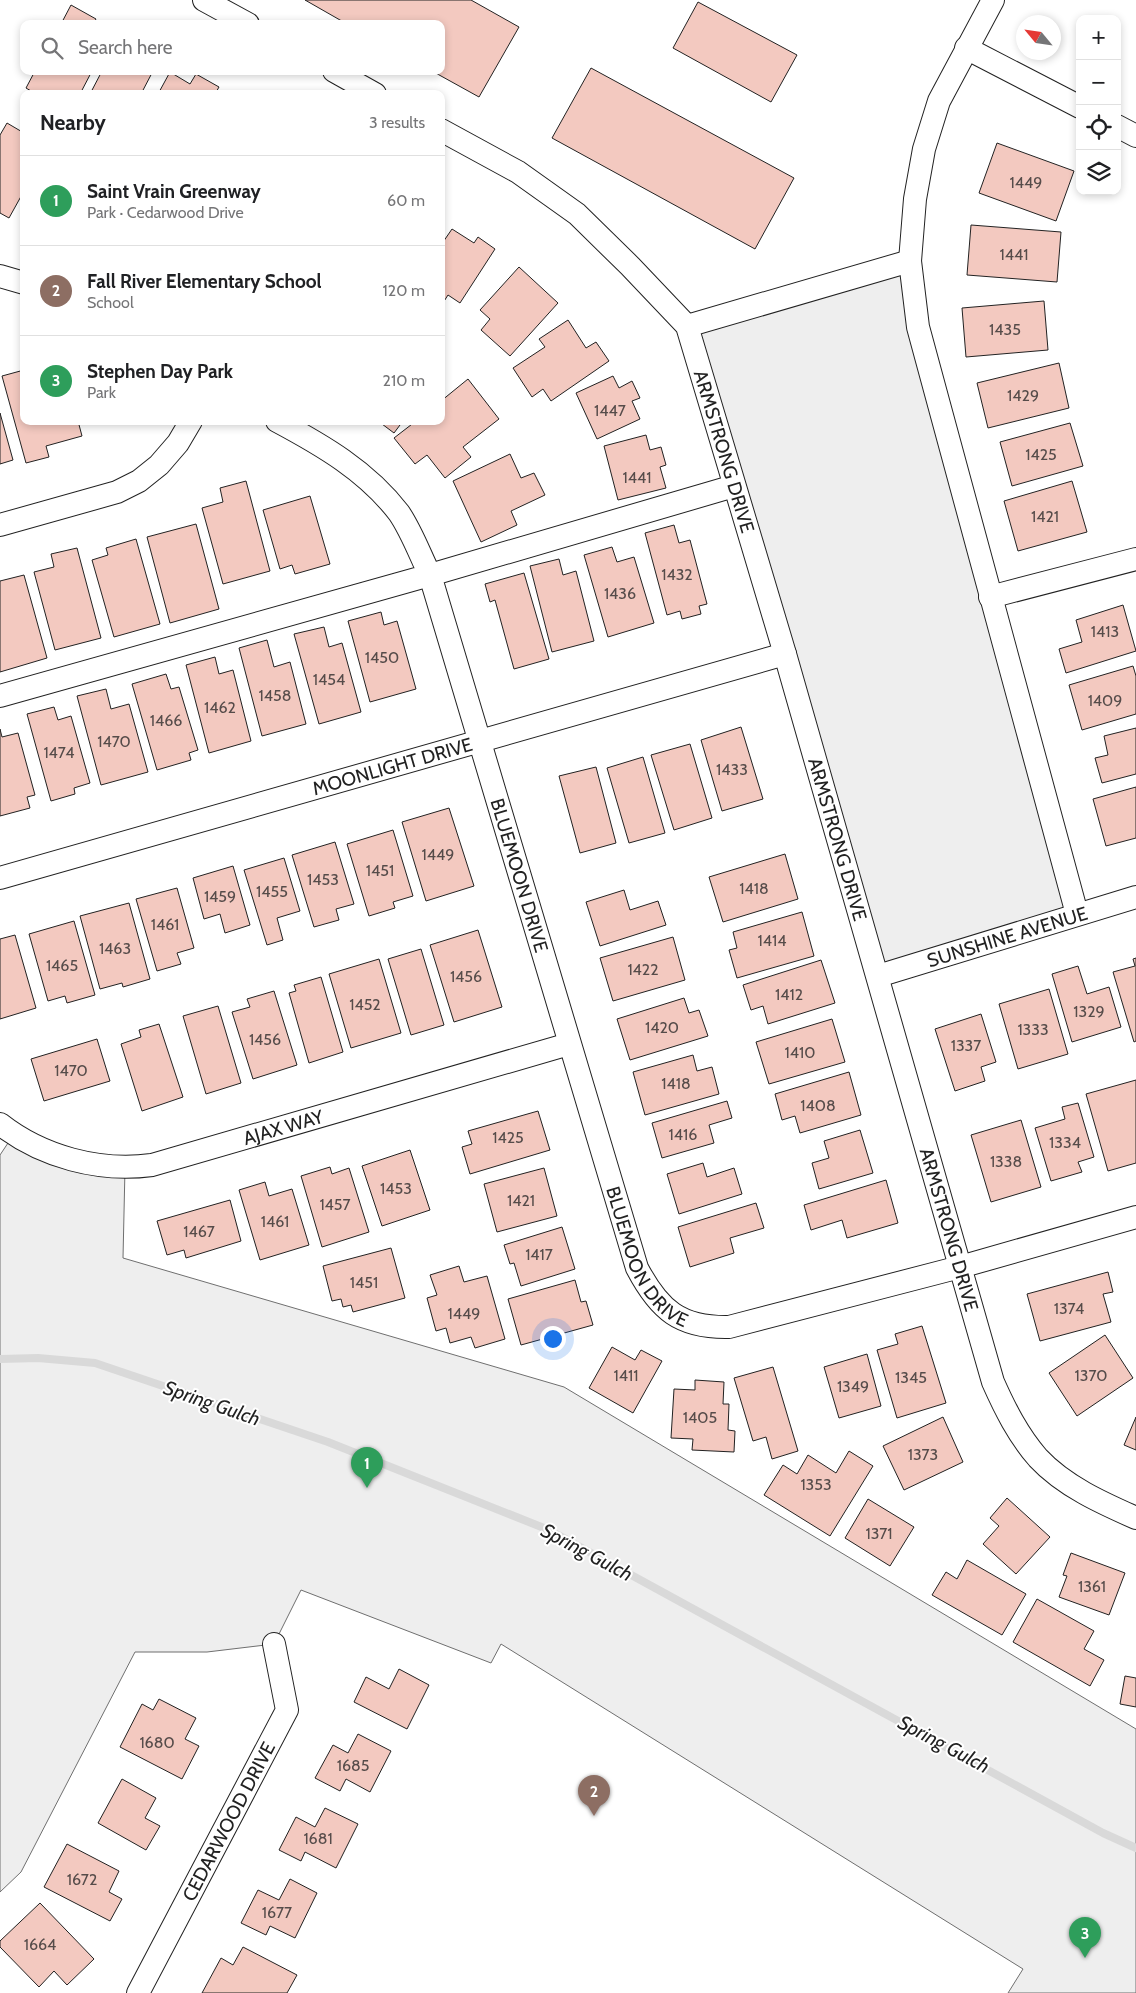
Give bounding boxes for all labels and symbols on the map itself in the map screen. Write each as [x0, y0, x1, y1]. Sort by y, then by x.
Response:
north arrow [1016, 15, 1061, 60]
house number: 1449 [1010, 173, 1042, 192]
house number: 1441 [1000, 245, 1028, 264]
house number: 1435 [989, 320, 1021, 339]
street label: ARMSTRONG DRIVE [689, 367, 759, 536]
house number: 1429 [1007, 386, 1039, 405]
house number: 1447 [594, 401, 626, 420]
house number: 1425 [1025, 445, 1057, 464]
house number: 1441 [623, 468, 651, 487]
house number: 1421 [1031, 507, 1059, 526]
house number: 1432 [661, 565, 693, 584]
house number: 1436 [604, 584, 636, 603]
house number: 1413 [1091, 622, 1119, 641]
house number: 1450 [365, 648, 399, 667]
house number: 1454 [313, 670, 345, 689]
house number: 1458 [259, 686, 291, 705]
house number: 1409 [1088, 691, 1122, 710]
house number: 1462 [204, 698, 236, 717]
house number: 1466 [150, 711, 182, 730]
house number: 1470 [97, 732, 131, 751]
street label: MOONLIGHT DRIVE [310, 733, 475, 800]
house number: 1474 [43, 743, 75, 762]
street label: ARMSTRONG DRIVE [803, 755, 872, 924]
house number: 1433 [716, 760, 748, 779]
street label: BLUEMOON DRIVE [485, 796, 553, 955]
house number: 1449 [422, 845, 454, 864]
house number: 1451 [366, 861, 394, 880]
house number: 1453 [307, 870, 339, 889]
house number: 1418 [739, 879, 769, 898]
house number: 1455 [256, 882, 288, 901]
house number: 1459 [204, 887, 236, 906]
street label: SUNSHINE AVENUE [924, 902, 1090, 972]
house number: 1461 [151, 915, 179, 934]
house number: 1414 [758, 931, 786, 950]
house number: 1463 [99, 939, 131, 958]
house number: 1465 [46, 956, 78, 975]
house number: 1422 [627, 960, 659, 979]
house number: 1456 [450, 967, 482, 986]
house number: 1412 [775, 985, 803, 1004]
house number: 1452 [349, 995, 381, 1014]
house number: 1329 [1073, 1002, 1105, 1021]
house number: 1420 [645, 1018, 679, 1037]
house number: 1333 [1017, 1020, 1049, 1039]
house number: 1456 [249, 1030, 281, 1049]
house number: 1337 [951, 1036, 981, 1055]
house number: 1410 [785, 1043, 815, 1062]
house number: 1470 [54, 1061, 88, 1080]
house number: 1418 [661, 1074, 691, 1093]
house number: 1408 [800, 1096, 836, 1115]
street label: AJAX WAY [240, 1105, 326, 1150]
house number: 1416 [669, 1125, 697, 1144]
house number: 1425 [492, 1128, 524, 1147]
house number: 1334 [1049, 1133, 1081, 1152]
street label: ARMSTRONG DRIVE [915, 1145, 983, 1314]
house number: 1338 [990, 1152, 1022, 1171]
house number: 1453 [380, 1179, 412, 1198]
street label: BLUEMOON DRIVE [601, 1184, 692, 1332]
house number: 1421 [507, 1191, 535, 1210]
house number: 1457 [319, 1195, 351, 1214]
house number: 1461 [261, 1212, 289, 1231]
house number: 1467 [183, 1222, 215, 1241]
house number: 1417 [525, 1245, 553, 1264]
house number: 1451 [350, 1273, 378, 1292]
house number: 1374 [1054, 1299, 1084, 1318]
house number: 1449 [448, 1304, 480, 1323]
your location [540, 1326, 566, 1352]
house number: 1411 [614, 1366, 638, 1385]
house number: 1370 [1075, 1366, 1107, 1385]
house number: 1345 [895, 1368, 927, 1387]
water label: Spring Gulch [161, 1375, 263, 1431]
house number: 1349 [837, 1377, 869, 1396]
house number: 1405 [683, 1408, 717, 1427]
house number: 1373 [908, 1445, 938, 1464]
pin: 1 [351, 1447, 383, 1488]
house number: 1353 [800, 1475, 832, 1494]
water label: Spring Gulch [537, 1518, 637, 1586]
house number: 1371 [865, 1524, 893, 1543]
house number: 1361 [1078, 1577, 1106, 1596]
water label: Spring Gulch [894, 1710, 994, 1778]
house number: 1680 [139, 1733, 175, 1752]
street label: CEDARWOOD DRIVE [178, 1738, 280, 1905]
house number: 1685 [337, 1756, 369, 1775]
pin: 2 [578, 1775, 610, 1816]
house number: 1681 [303, 1829, 333, 1848]
house number: 1672 [67, 1870, 97, 1889]
house number: 1677 [262, 1903, 292, 1922]
pin: 3 [1069, 1917, 1101, 1958]
house number: 1664 [24, 1935, 56, 1954]

